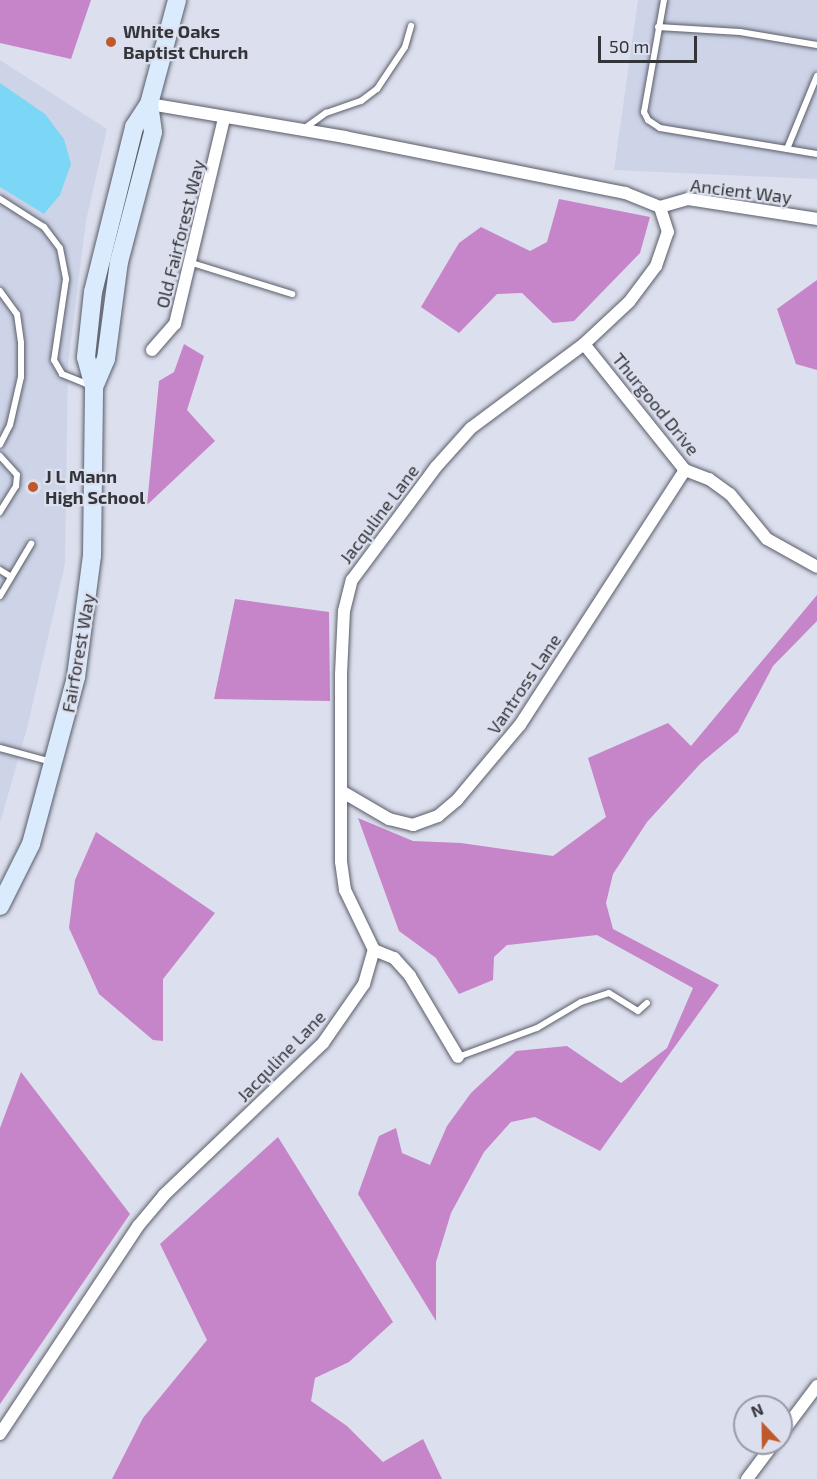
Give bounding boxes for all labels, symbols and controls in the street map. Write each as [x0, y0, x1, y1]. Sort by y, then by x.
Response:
place label: White Oaks Baptist Church [123, 21, 248, 63]
scale bar [601, 24, 700, 62]
marker: White Oaks Baptist Church [104, 35, 118, 49]
text: 50 m [609, 35, 649, 57]
street label: Old Fairforest Way [151, 157, 209, 311]
street label: Ancient Way [689, 174, 793, 208]
street label: Thurgood Drive [608, 348, 704, 460]
street label: Jacquline Lane [335, 460, 423, 568]
place label: J L Mann High School [45, 466, 145, 508]
marker: J L Mann High School [26, 480, 40, 494]
street label: Fairforest Way [57, 592, 99, 714]
street label: Vantross Lane [482, 630, 566, 738]
street label: Jacquline Lane [232, 1006, 330, 1106]
north arrow [733, 1395, 793, 1455]
text: N [748, 1399, 766, 1421]

